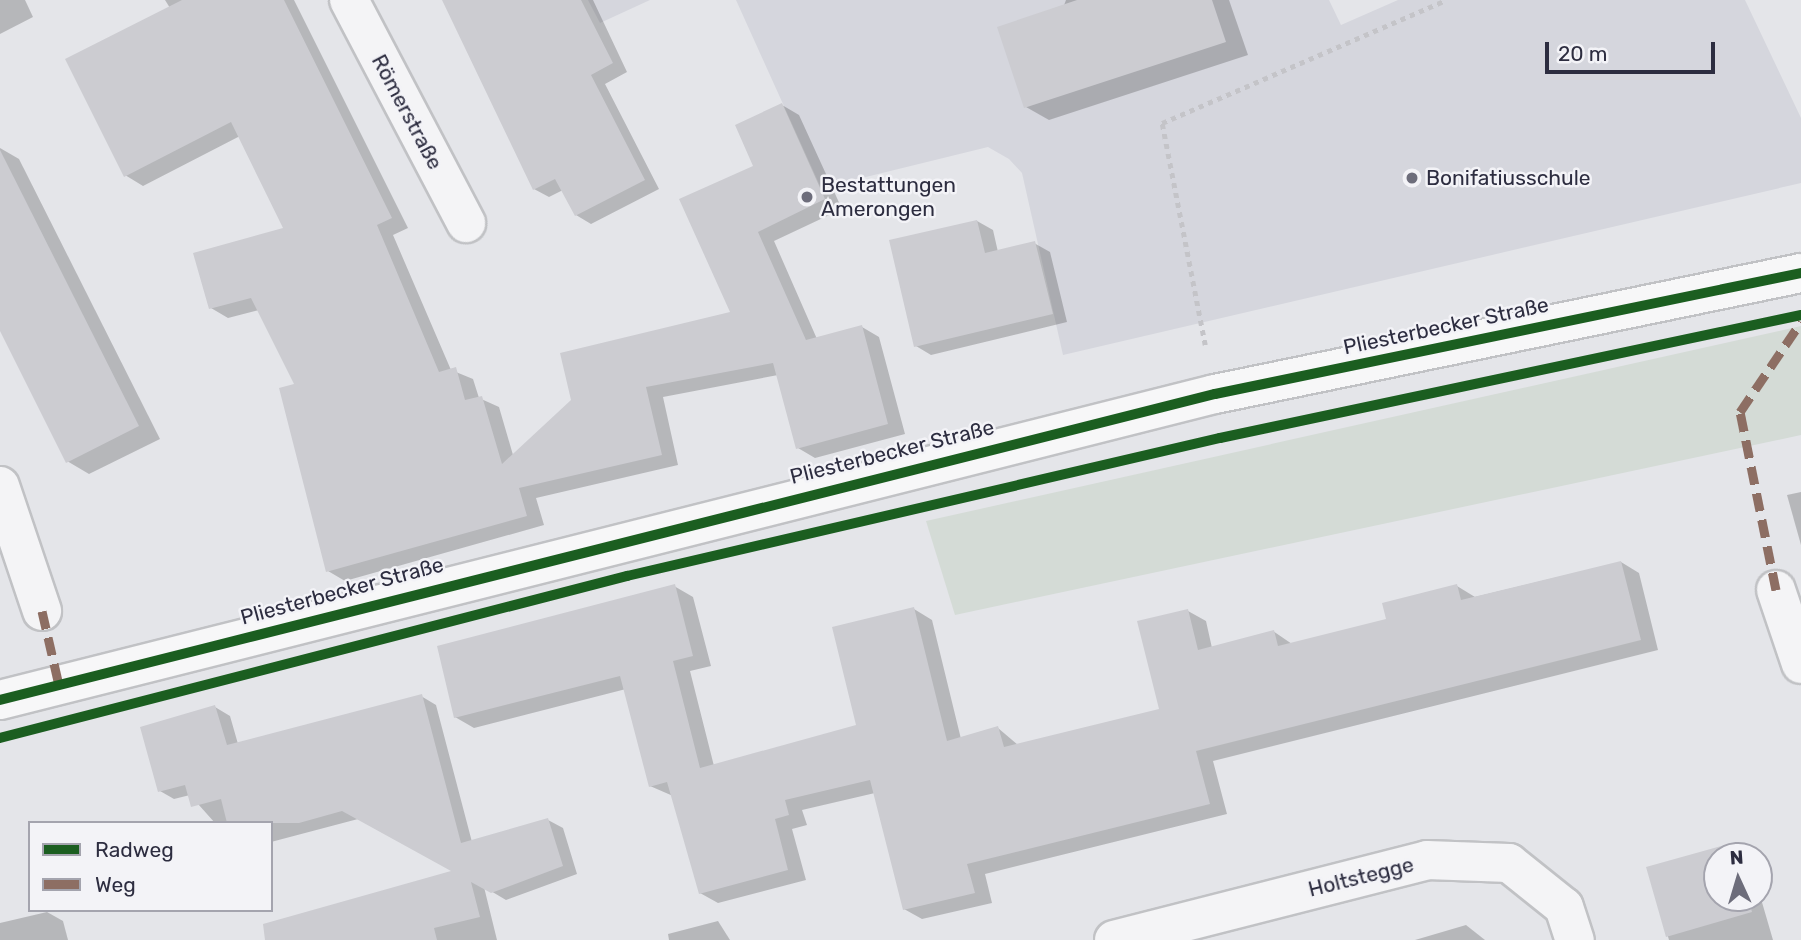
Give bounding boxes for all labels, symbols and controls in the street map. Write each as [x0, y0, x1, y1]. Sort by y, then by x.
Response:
scale bar [1549, 28, 1719, 72]
text: 20 m [1558, 41, 1607, 66]
street label: Römerstraße [366, 50, 448, 174]
place label: Bonifatiusschule [1426, 165, 1591, 191]
marker: Bonifatiusschule [1404, 170, 1420, 186]
place label: Bestattungen Amerongen [821, 172, 956, 222]
marker: Bestattungen Amerongen [799, 189, 815, 205]
street label: Pliesterbecker Straße [1341, 292, 1551, 360]
street label: Pliesterbecker Straße [787, 414, 997, 490]
street label: Pliesterbecker Straße [237, 552, 447, 630]
legend [28, 821, 273, 912]
text: Radweg [95, 837, 174, 862]
north arrow [1703, 842, 1773, 912]
text: N [1729, 846, 1744, 869]
street label: Holtstegge [1306, 852, 1416, 902]
text: Weg [95, 872, 136, 897]

